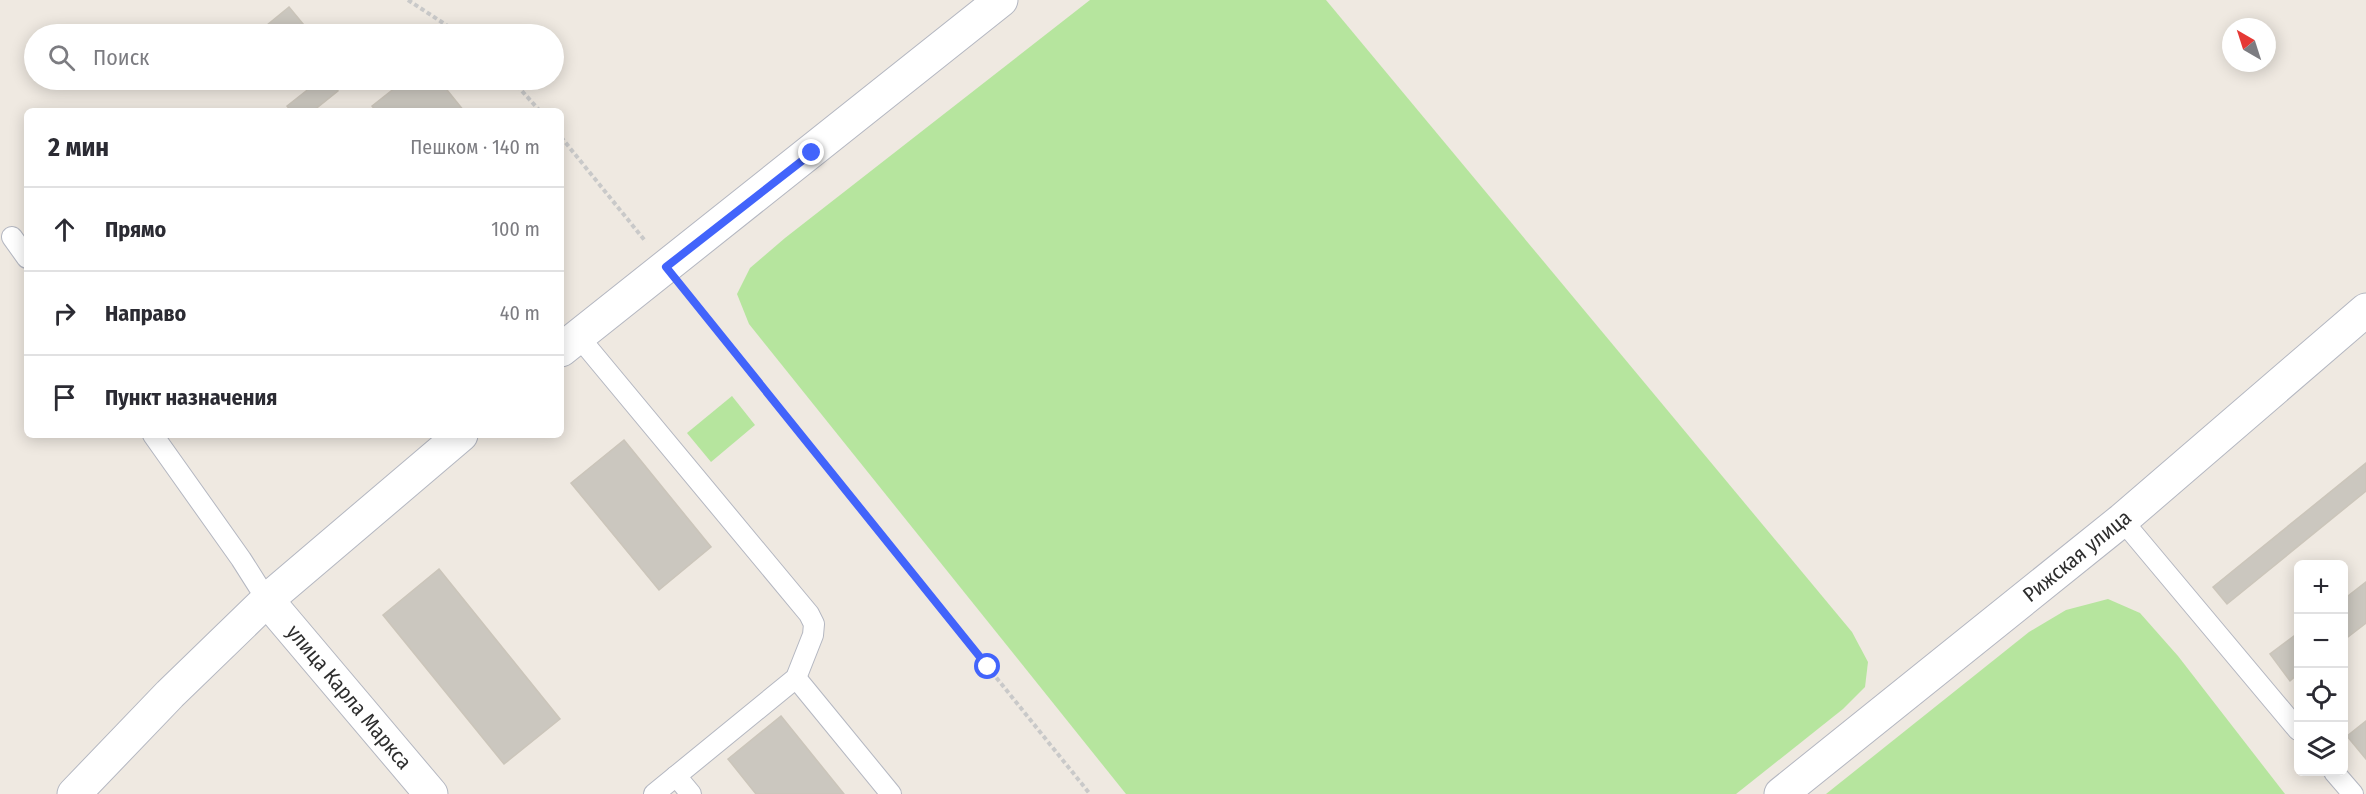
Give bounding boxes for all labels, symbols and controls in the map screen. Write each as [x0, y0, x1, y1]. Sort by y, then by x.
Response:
north arrow [2222, 18, 2276, 72]
search box [24, 24, 564, 90]
icon: search [45, 41, 78, 74]
text: Поиск [93, 44, 149, 71]
text: 2 мин [48, 132, 109, 163]
text: Пешком · 140 m [410, 135, 540, 159]
route end [798, 139, 824, 165]
icon: ahead [48, 213, 81, 246]
text: Прямо [105, 216, 166, 243]
text: 100 m [491, 217, 540, 241]
icon: right [48, 297, 81, 330]
text: Направо [105, 300, 186, 327]
text: 40 m [500, 301, 540, 325]
icon: arrive [48, 381, 81, 414]
text: Пункт назначения [105, 384, 277, 411]
street label: Рижская улица [2018, 504, 2136, 608]
map controls [2294, 560, 2348, 776]
button: + [2294, 560, 2348, 614]
button: − [2294, 614, 2348, 668]
street label: улица Карла Маркса [281, 619, 417, 775]
route start [974, 653, 1000, 679]
button: locate [2294, 668, 2348, 722]
button: layers [2294, 722, 2348, 776]

